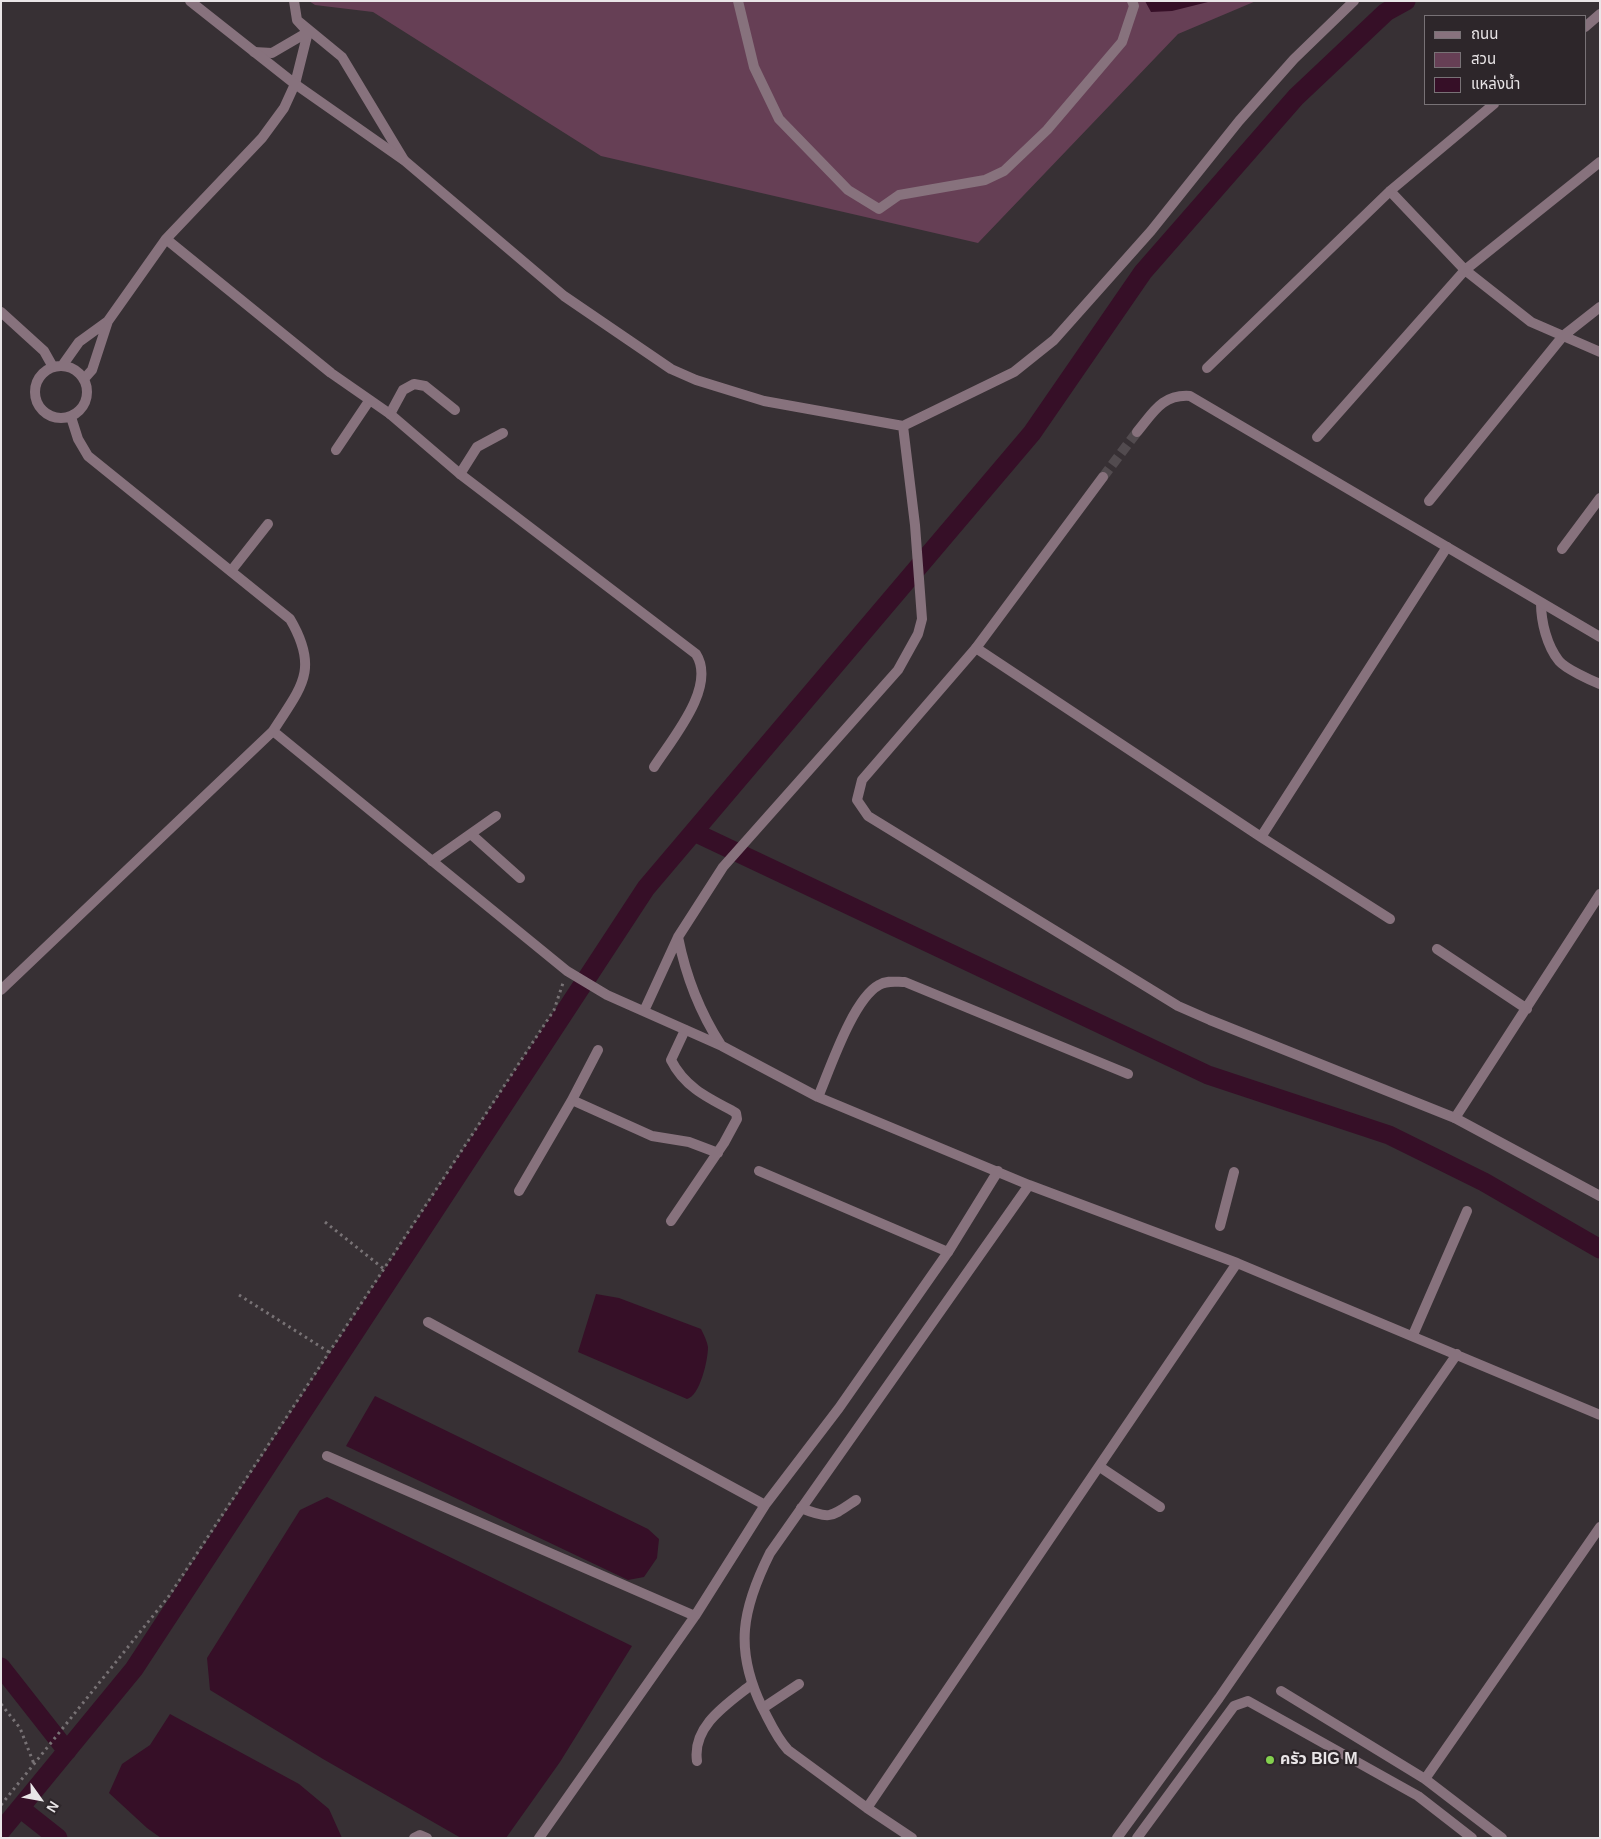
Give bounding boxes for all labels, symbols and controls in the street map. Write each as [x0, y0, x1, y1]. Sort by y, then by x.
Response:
legend [1424, 15, 1586, 105]
text: ถนน [1471, 25, 1498, 42]
text: สวน [1471, 50, 1496, 67]
text: แหล่งน้ำ [1471, 75, 1520, 92]
place label: ครัว BIG M [1280, 1750, 1358, 1770]
marker: ครัว BIG M [1264, 1754, 1276, 1766]
north arrow [15, 1774, 65, 1824]
text: N [43, 1798, 62, 1815]

